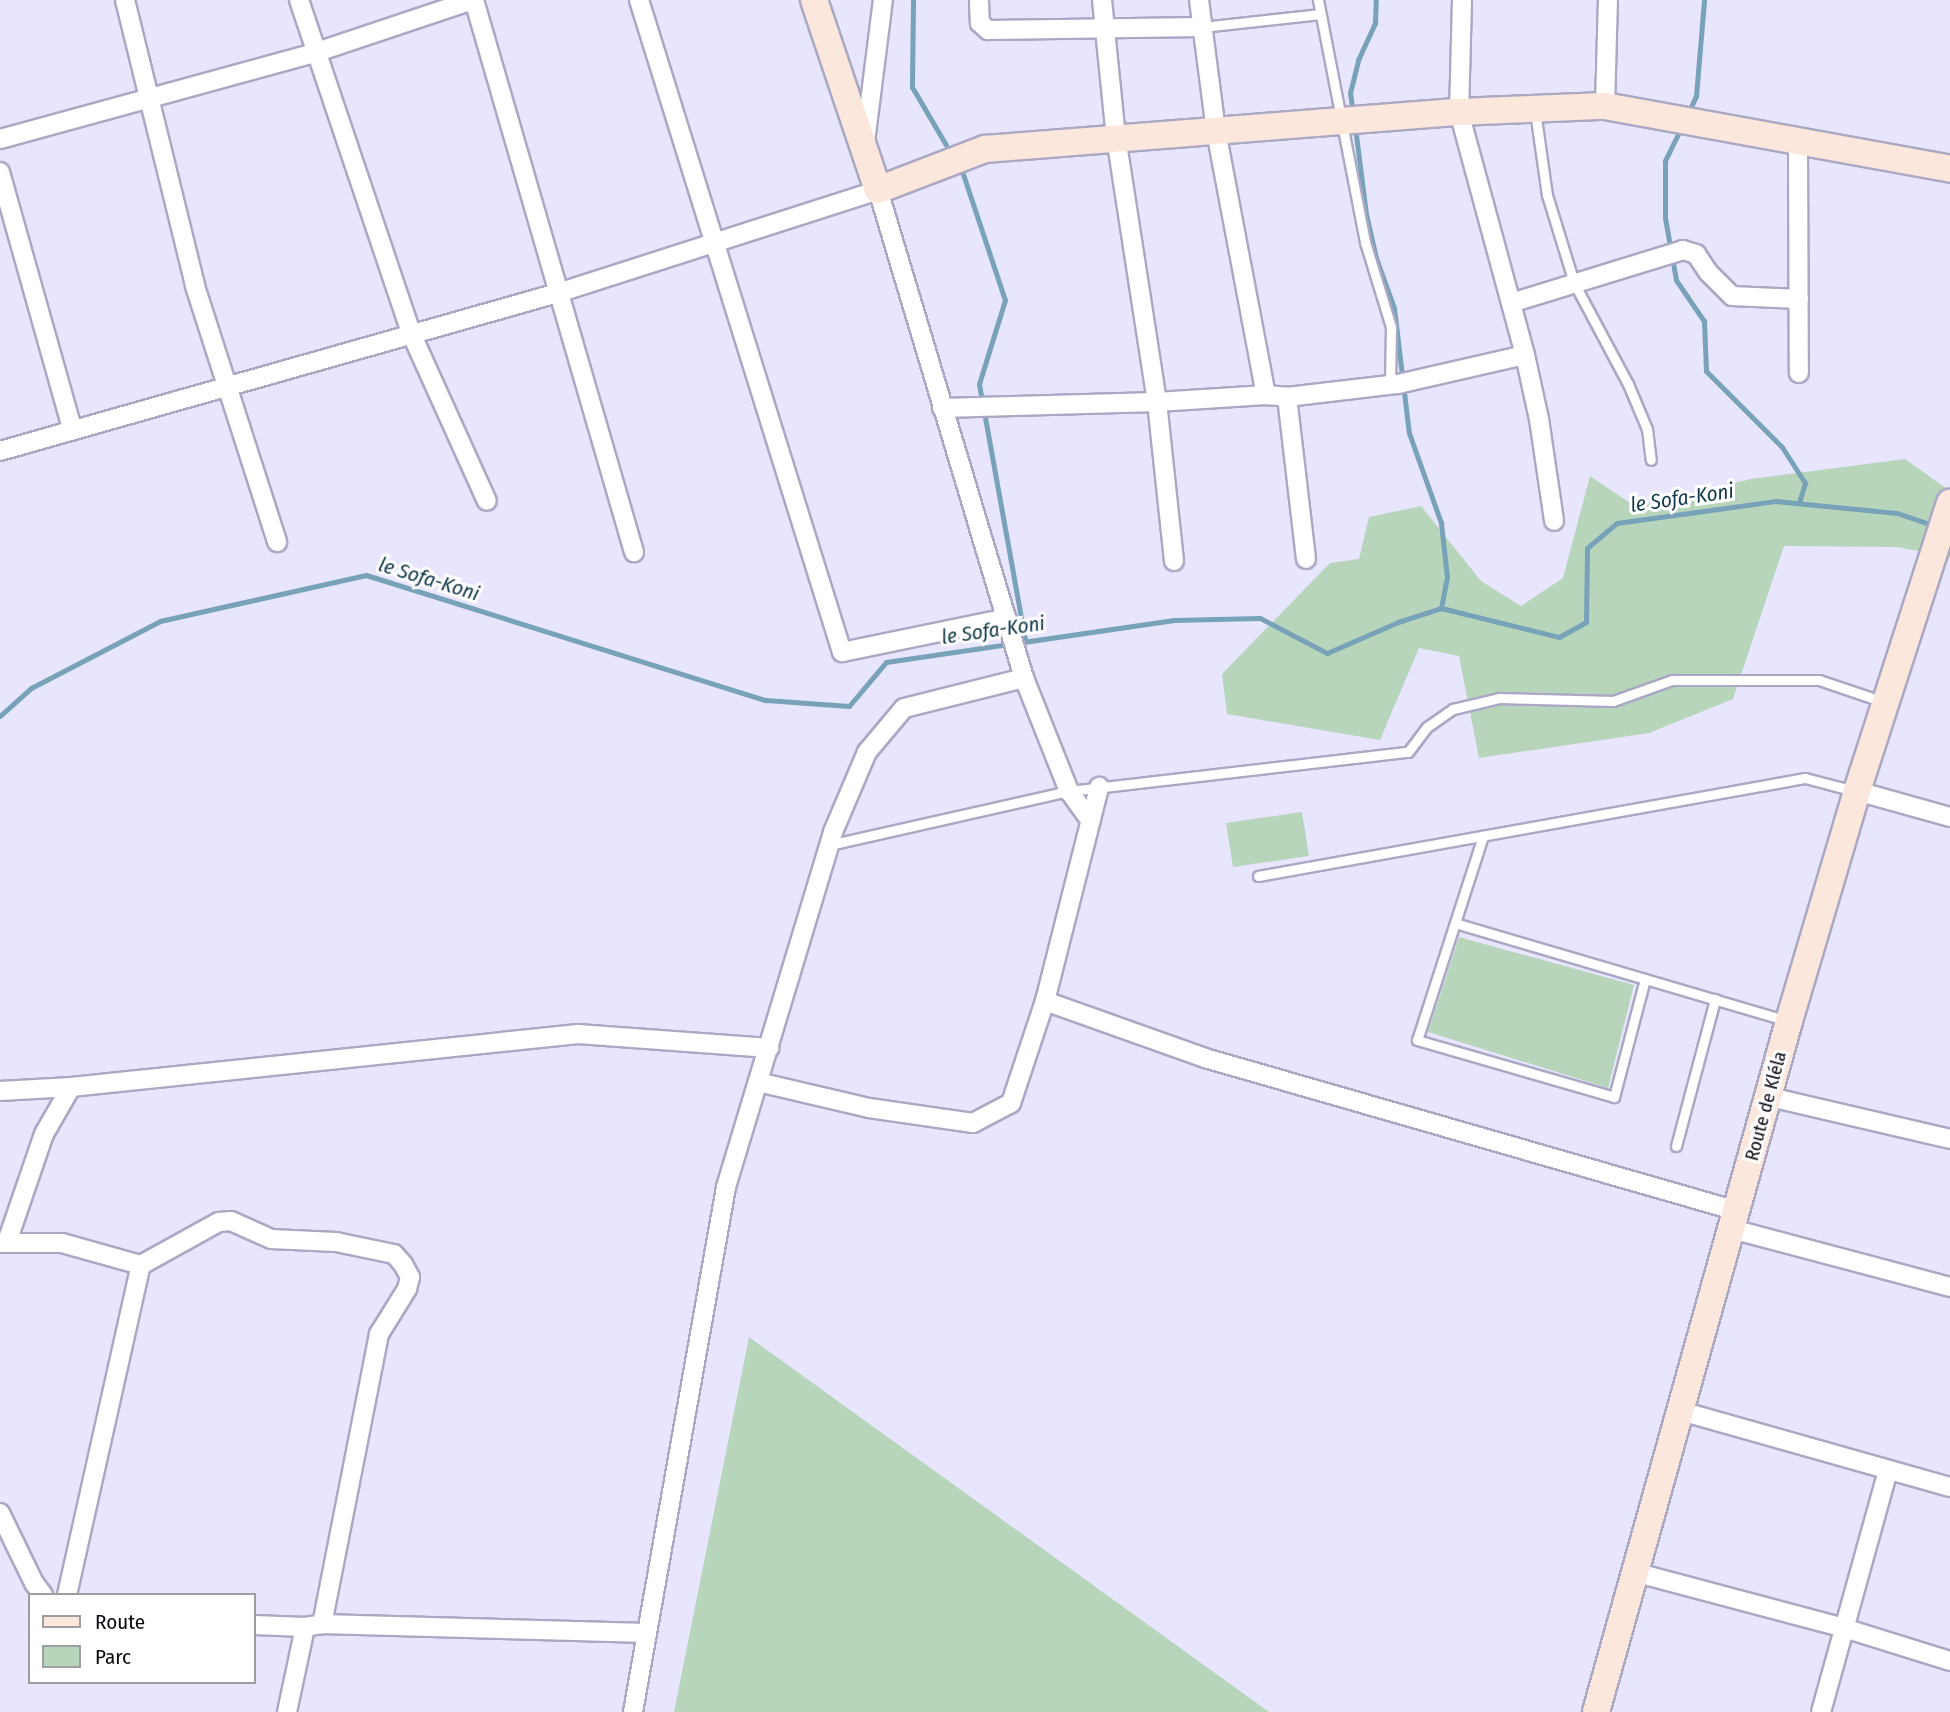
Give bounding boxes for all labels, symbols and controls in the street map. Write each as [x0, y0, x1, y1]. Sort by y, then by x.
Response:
water label: le Sofa-Koni [1629, 478, 1735, 518]
water label: le Sofa-Koni [376, 552, 482, 606]
water label: le Sofa-Koni [940, 610, 1046, 650]
street label: Route de Kléla [1740, 1049, 1792, 1163]
legend [28, 1593, 256, 1684]
text: Route [95, 1609, 145, 1635]
text: Parc [95, 1644, 131, 1670]

